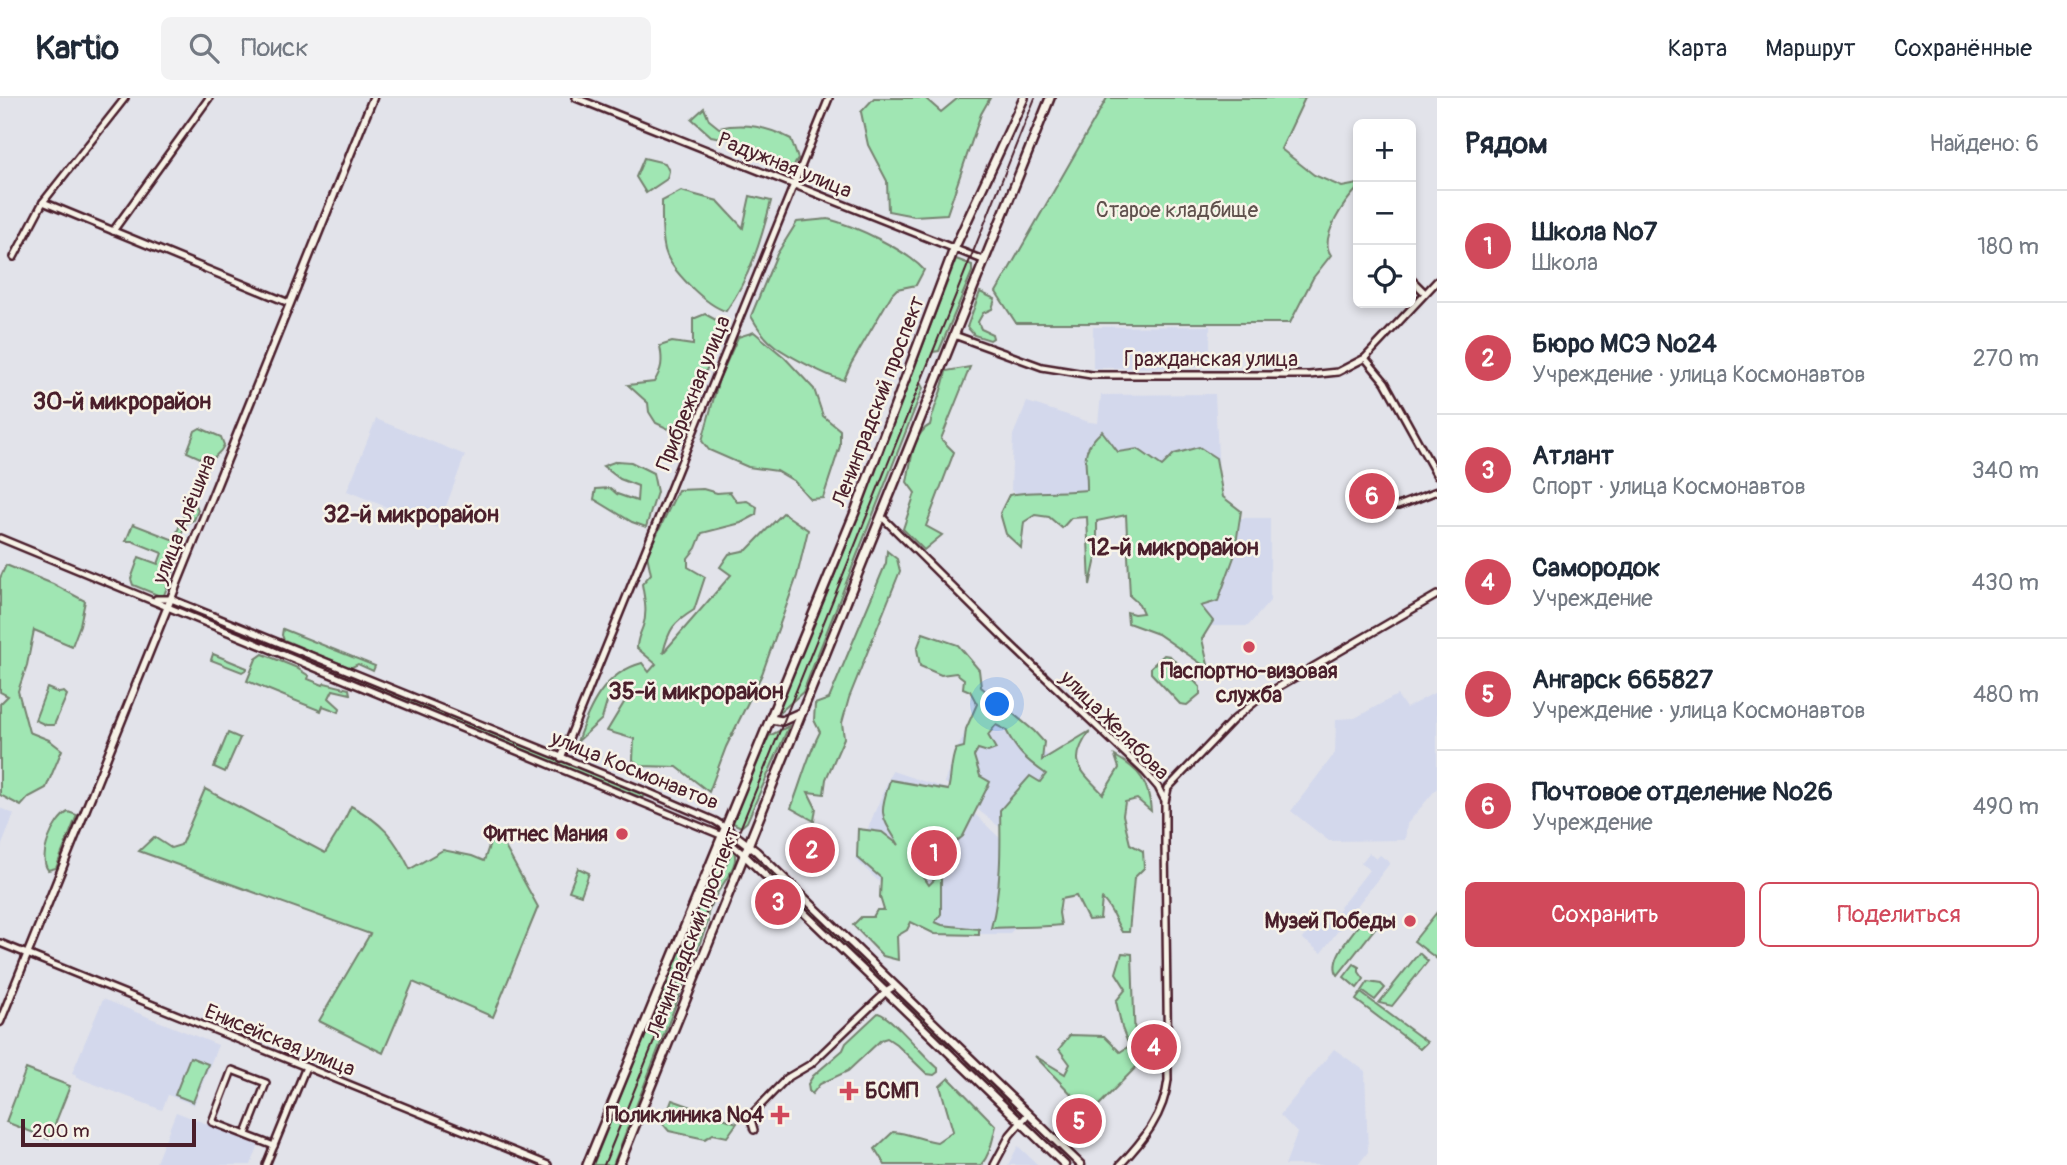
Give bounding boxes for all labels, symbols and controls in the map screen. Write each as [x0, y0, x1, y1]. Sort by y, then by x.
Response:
search box [161, 17, 651, 80]
text: Kartio [35, 28, 119, 69]
icon: search [185, 29, 223, 67]
text: Поиск [241, 32, 309, 64]
text: Карта [1668, 34, 1727, 63]
text: Маршрут [1765, 34, 1856, 63]
text: Сохранённые [1894, 34, 2032, 63]
map controls [1353, 119, 1416, 308]
button: + [1353, 119, 1416, 182]
text: Рядом [1465, 125, 1548, 162]
street label: Радужная улица [714, 126, 856, 205]
text: Найдено: 6 [1929, 129, 2039, 158]
button: − [1353, 182, 1416, 245]
park label: Старое кладбище [1096, 197, 1259, 224]
text: Школа №7 [1532, 216, 1657, 248]
text: 1 [1484, 232, 1493, 261]
text: 180 m [1977, 232, 2039, 261]
button: locate [1353, 245, 1416, 308]
text: Школа [1532, 248, 1598, 277]
street label: Ленинградский проспект [826, 292, 931, 511]
street label: Прибрежная улица [650, 312, 737, 475]
text: Бюро МСЭ №24 [1532, 328, 1717, 360]
text: 2 [1482, 344, 1494, 373]
text: 270 m [1973, 344, 2039, 373]
street label: Гражданская улица [1124, 346, 1298, 373]
text: Учреждение · улица Космонавтов [1532, 360, 1866, 389]
district label: 30-й микрорайон [33, 387, 211, 416]
text: Атлант [1532, 440, 1614, 472]
street label: улица Алёшина [146, 450, 223, 589]
text: 3 [1482, 456, 1494, 485]
text: 340 m [1972, 456, 2039, 485]
pin: 6 [1349, 470, 1395, 522]
text: Спорт · улица Космонавтов [1532, 472, 1806, 501]
district label: 32-й микрорайон [323, 500, 499, 529]
district label: 12-й микрорайон [1087, 533, 1259, 562]
text: Самородок [1532, 552, 1660, 584]
text: 4 [1481, 568, 1495, 597]
text: 430 m [1972, 568, 2039, 597]
text: Учреждение [1532, 584, 1653, 613]
marker: Паспортно-визовая служба [1241, 639, 1257, 655]
place label: Паспортно-визовая служба [1160, 658, 1338, 709]
street label: улица Желябова [1053, 664, 1175, 786]
text: Ангарск 665827 [1532, 664, 1713, 696]
district label: 35-й микрорайон [608, 677, 784, 706]
text: 5 [1482, 680, 1494, 709]
text: 480 m [1973, 680, 2039, 709]
your location [980, 687, 1014, 721]
text: Учреждение · улица Космонавтов [1532, 696, 1866, 725]
street label: улица Космонавтов [546, 724, 723, 816]
text: Почтовое отделение №26 [1532, 776, 1833, 808]
text: 6 [1481, 792, 1495, 821]
text: 490 m [1973, 792, 2039, 821]
text: Учреждение [1532, 808, 1653, 837]
place label: Фитнес Мания [482, 821, 608, 848]
street label: Ленинградский проспект [641, 823, 746, 1042]
pin: 2 [789, 824, 835, 876]
marker: Фитнес Мания [614, 826, 630, 842]
pin: 1 [911, 827, 957, 879]
pin: 3 [755, 876, 801, 928]
button: Сохранить [1465, 882, 1745, 947]
button: Поделиться [1759, 882, 2039, 947]
place label: Музей Победы [1264, 908, 1396, 935]
marker: Музей Победы [1402, 913, 1418, 929]
street label: Енисейская улица [201, 998, 359, 1083]
pin: 4 [1131, 1021, 1177, 1073]
place label: БСМП [865, 1078, 919, 1105]
marker: БСМП [839, 1081, 859, 1101]
pin: 5 [1056, 1095, 1102, 1147]
place label: Поликлиника №4 [606, 1102, 765, 1129]
marker: Поликлиника №4 [770, 1105, 790, 1125]
scale bar [21, 1116, 196, 1148]
text: 200 m [32, 1119, 90, 1143]

